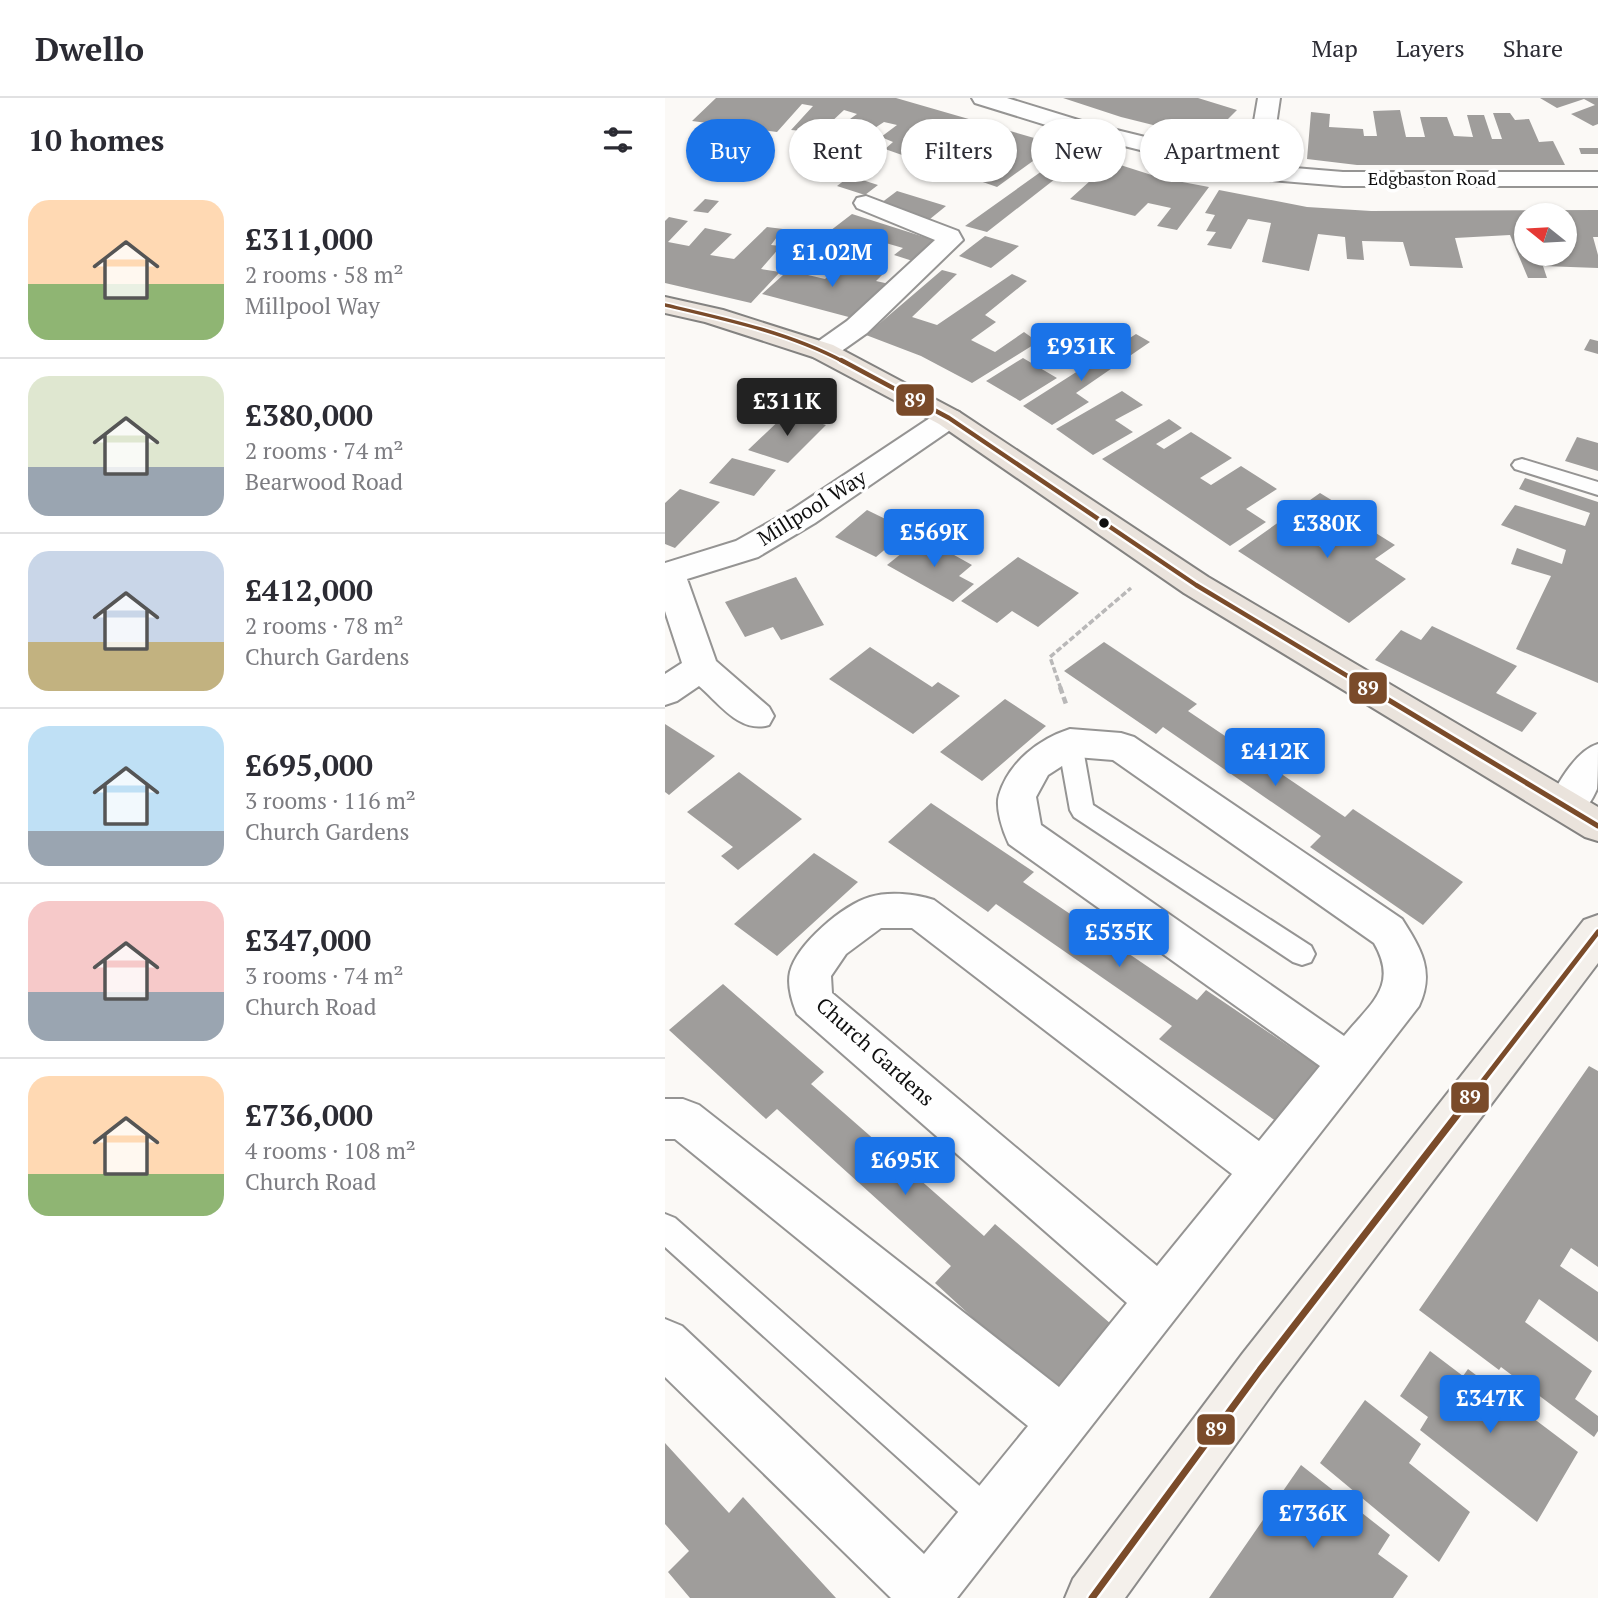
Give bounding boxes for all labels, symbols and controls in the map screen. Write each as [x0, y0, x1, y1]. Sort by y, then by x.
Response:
text: Dwello [35, 27, 144, 70]
text: Map [1311, 32, 1358, 64]
text: Layers [1396, 32, 1465, 64]
text: Share [1503, 32, 1563, 64]
chip: Buy [686, 119, 775, 182]
chip: Rent [789, 119, 887, 182]
chip: Filters [901, 119, 1017, 182]
chip: New [1031, 119, 1126, 182]
chip: Apartment [1140, 119, 1304, 182]
text: 10 homes [28, 120, 164, 160]
icon: filters [599, 121, 637, 159]
street label: Edgbaston Road [1368, 166, 1496, 190]
north arrow [1514, 203, 1577, 266]
map controls [1514, 203, 1577, 266]
text: £311,000 [245, 219, 373, 259]
icon: home [84, 228, 168, 312]
pin: £1.02M [775, 230, 889, 289]
text: £1.02M [792, 236, 872, 267]
text: 2 rooms · 58 m² [245, 259, 404, 290]
text: Millpool Way [245, 290, 380, 321]
pin: £931K [1032, 324, 1130, 383]
text: £931K [1047, 330, 1115, 361]
pin: £311K [738, 378, 836, 438]
line badge: 89 [895, 383, 935, 417]
text: £311K [753, 385, 821, 416]
text: 89 [904, 387, 926, 412]
text: £380,000 [245, 395, 373, 435]
icon: home [84, 404, 168, 488]
text: 2 rooms · 74 m² [245, 435, 404, 466]
street label: Millpool Way [752, 462, 871, 552]
text: Bearwood Road [245, 466, 403, 497]
pin: £380K [1278, 500, 1376, 560]
text: £380K [1293, 507, 1361, 538]
pin: £569K [885, 510, 983, 569]
text: £569K [900, 516, 968, 547]
unlabelled marker [1097, 516, 1111, 530]
text: £412,000 [245, 570, 373, 610]
icon: home [84, 579, 168, 663]
text: 2 rooms · 78 m² [245, 610, 404, 641]
text: Church Gardens [245, 641, 409, 672]
line badge: 89 [1348, 671, 1388, 705]
text: 89 [1357, 675, 1379, 700]
pin: £412K [1226, 728, 1324, 788]
text: £412K [1241, 735, 1309, 766]
text: £695,000 [245, 745, 373, 785]
icon: home [84, 754, 168, 838]
text: 3 rooms · 116 m² [245, 785, 416, 816]
text: Church Gardens [245, 816, 409, 847]
pin: £535K [1070, 910, 1168, 969]
text: £535K [1085, 916, 1153, 947]
text: £347,000 [245, 920, 371, 960]
icon: home [84, 929, 168, 1013]
text: 3 rooms · 74 m² [245, 960, 404, 991]
text: Church Road [245, 991, 376, 1022]
street label: Church Gardens [811, 991, 941, 1112]
line badge: 89 [1450, 1081, 1490, 1114]
text: 89 [1459, 1084, 1481, 1109]
text: £736,000 [245, 1095, 373, 1135]
icon: home [84, 1104, 168, 1188]
text: 4 rooms · 108 m² [245, 1135, 416, 1166]
pin: £695K [856, 1138, 954, 1197]
text: £695K [871, 1144, 939, 1175]
text: Church Road [245, 1166, 376, 1197]
pin: £347K [1441, 1376, 1539, 1435]
text: £347K [1456, 1382, 1524, 1413]
line badge: 89 [1196, 1413, 1236, 1446]
text: 89 [1205, 1416, 1227, 1441]
pin: £736K [1264, 1490, 1362, 1550]
text: £736K [1279, 1497, 1347, 1528]

